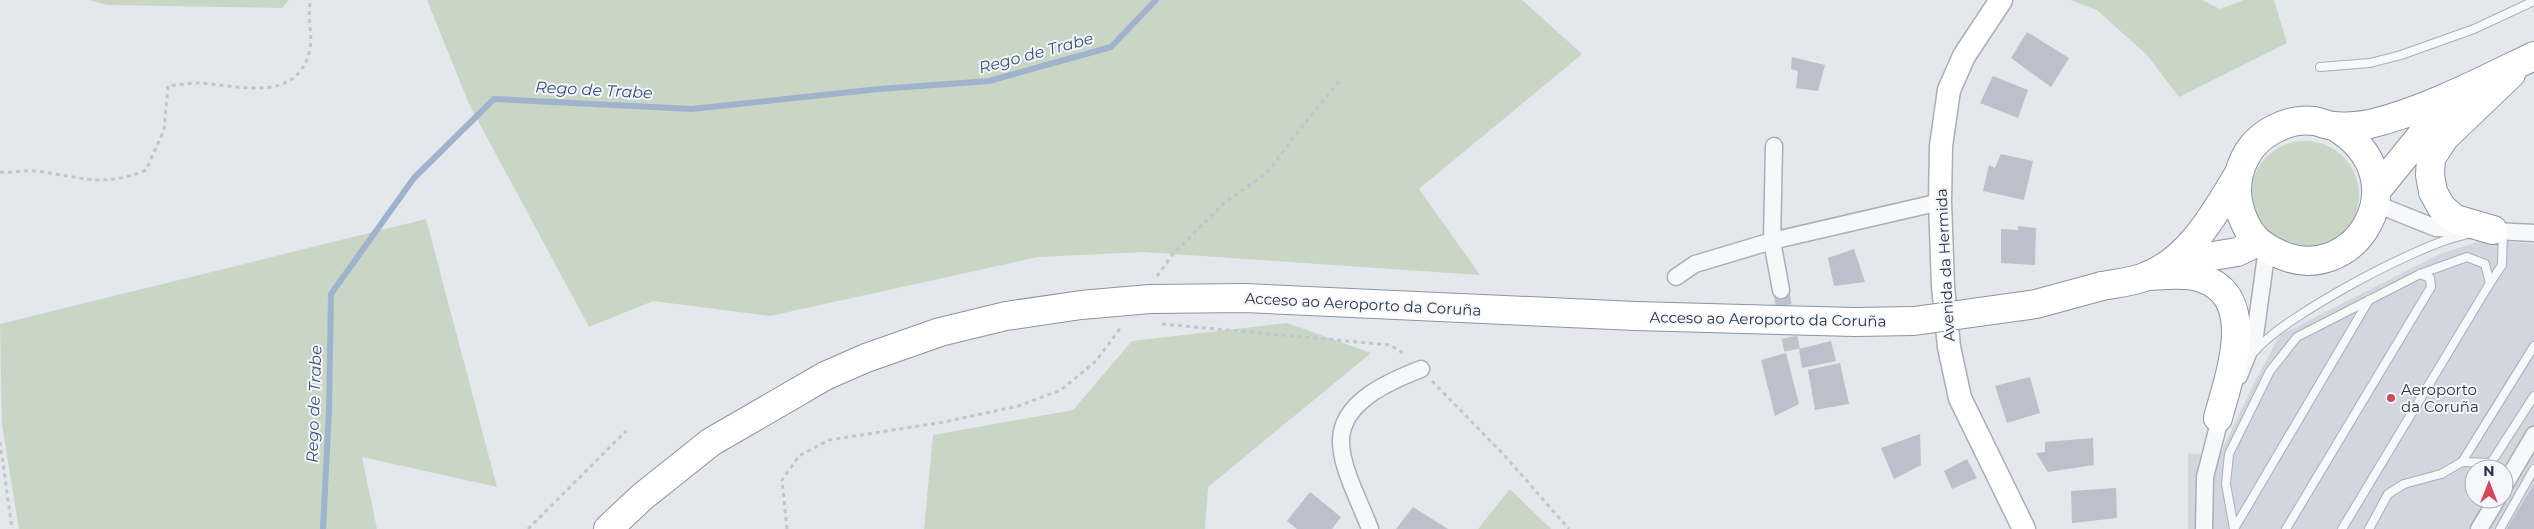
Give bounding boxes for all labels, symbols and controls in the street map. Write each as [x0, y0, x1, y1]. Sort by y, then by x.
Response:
water label: Rego de Trabe [977, 29, 1095, 77]
water label: Rego de Trabe [535, 77, 653, 103]
street label: Avenida da Hermida [1931, 188, 1959, 342]
street label: Acceso ao Aeroporto da Coruña [1244, 288, 1482, 320]
street label: Acceso ao Aeroporto da Coruña [1649, 307, 1887, 331]
water label: Rego de Trabe [302, 345, 326, 463]
place label: Aeroporto da Coruña [2401, 380, 2479, 416]
marker: Aeroporto da Coruña [2385, 392, 2397, 404]
north arrow [2464, 459, 2514, 509]
text: N [2483, 462, 2495, 480]

